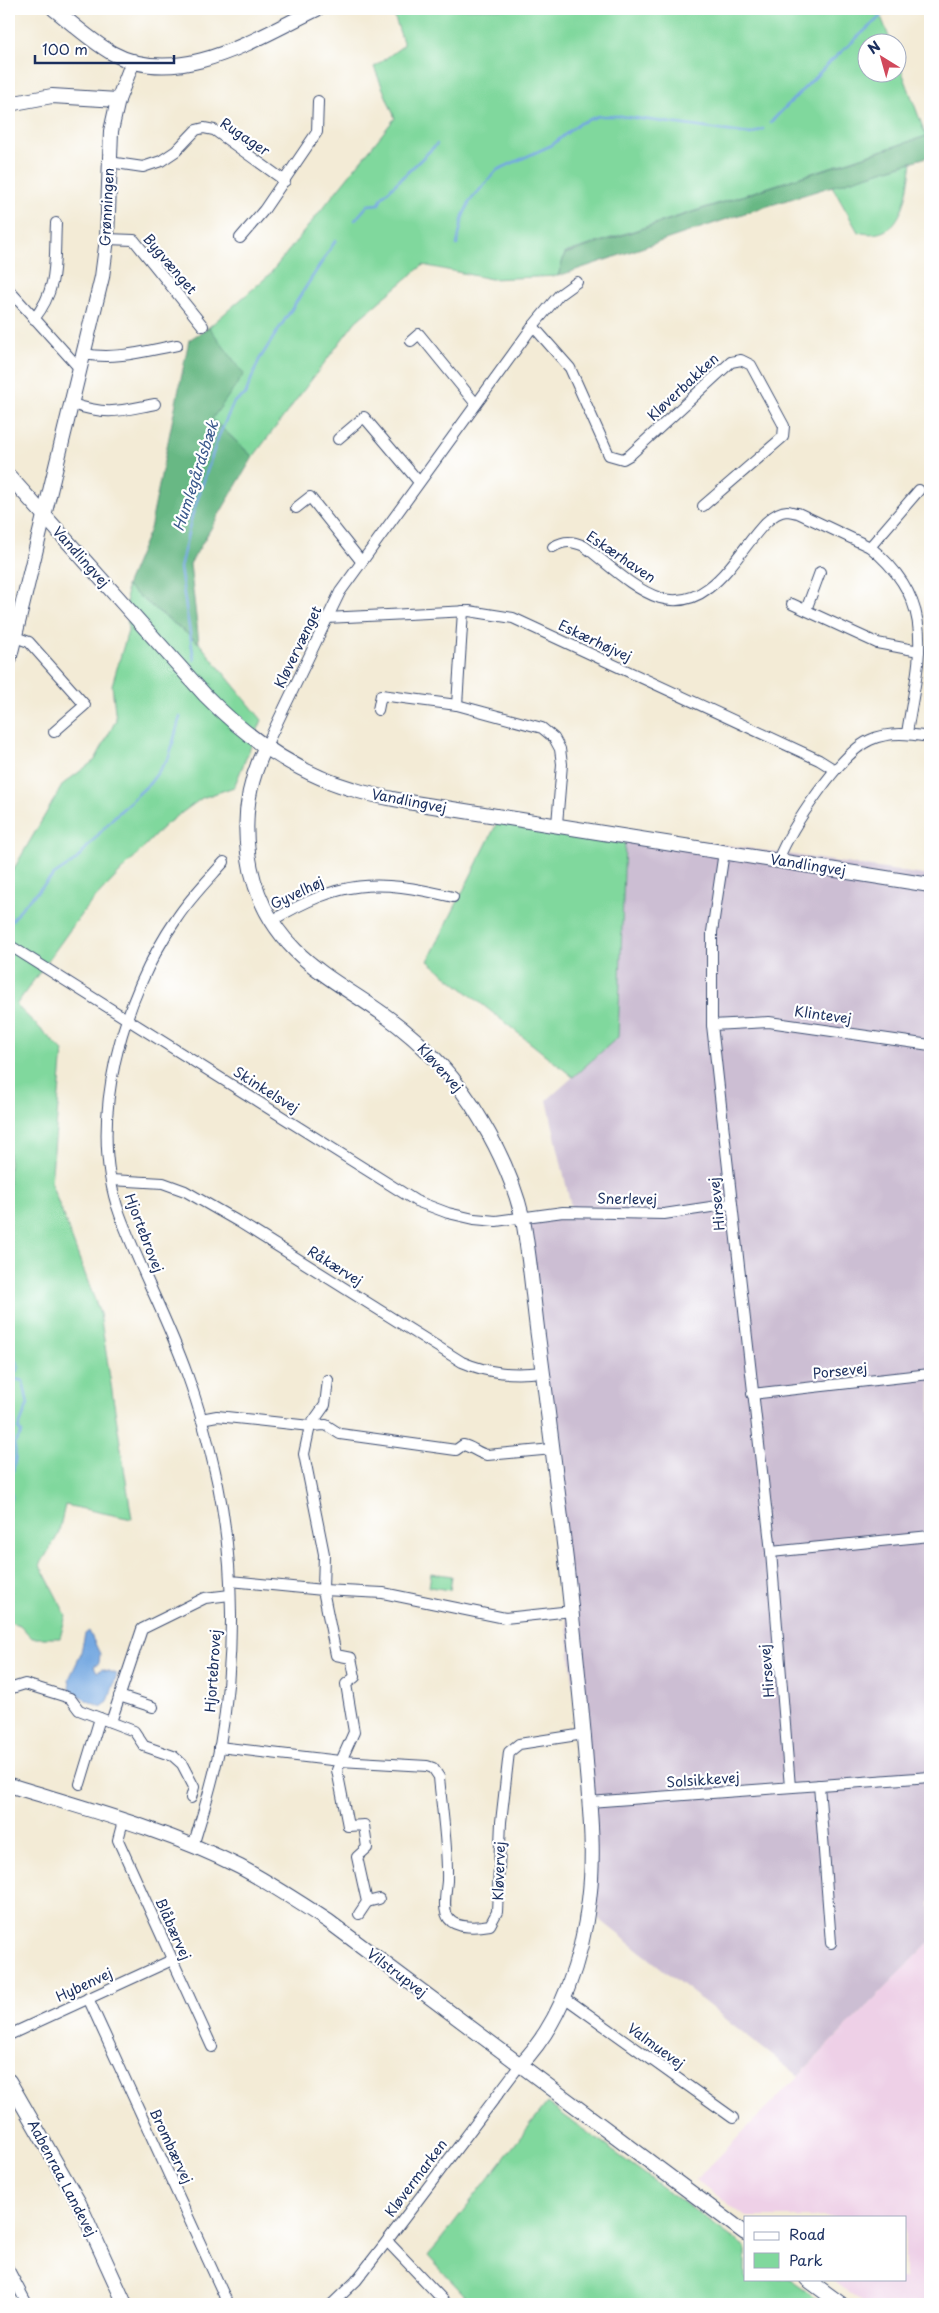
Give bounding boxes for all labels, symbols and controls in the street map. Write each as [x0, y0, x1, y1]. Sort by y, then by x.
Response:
scale bar [35, 32, 174, 64]
north arrow [856, 32, 906, 82]
text: N [863, 35, 885, 59]
text: 100 m [42, 37, 88, 60]
street label: Rugager [216, 112, 275, 161]
street label: Grønningen [94, 167, 119, 247]
street label: Bygvænget [139, 229, 202, 299]
street label: Kløverbakken [642, 348, 723, 425]
water label: Humlegårdsbæk [166, 416, 224, 534]
street label: Vandlingvej [48, 521, 115, 592]
street label: Eskærhaven [582, 526, 660, 588]
street label: Kløvervænget [269, 602, 327, 692]
street label: Eskærhøjvej [555, 614, 635, 667]
street label: Vandlingvej [370, 783, 448, 818]
street label: Vandlingvej [769, 848, 847, 881]
street label: Gyvelhøj [267, 871, 327, 914]
street label: Klintevej [793, 1000, 853, 1029]
street label: Kløvervej [413, 1039, 468, 1097]
street label: Skinkelsvej [229, 1061, 303, 1118]
street label: Hirsevej [703, 1176, 730, 1232]
street label: Snerlevej [597, 1187, 657, 1210]
street label: Hjortebrovej [120, 1190, 169, 1275]
street label: Råkærvej [304, 1240, 367, 1291]
street label: Porsevej [812, 1357, 868, 1384]
street label: Hjortebrovej [199, 1629, 226, 1713]
street label: Hirsevej [754, 1643, 779, 1699]
street label: Solsikkevej [666, 1766, 740, 1793]
street label: Kløvervej [487, 1841, 510, 1901]
street label: Blåbærvej [150, 1894, 197, 1963]
street label: Vilstrupvej [363, 1943, 432, 2002]
street label: Hybenvej [52, 1962, 116, 2007]
street label: Valmuevej [623, 2018, 689, 2074]
street label: Brombærvej [145, 2105, 198, 2187]
street label: Aabenraa Landevej [23, 2116, 102, 2240]
street label: Kløvermarken [379, 2134, 452, 2221]
legend [744, 2216, 906, 2280]
text: Road [789, 2222, 825, 2245]
text: Park [789, 2248, 823, 2271]

